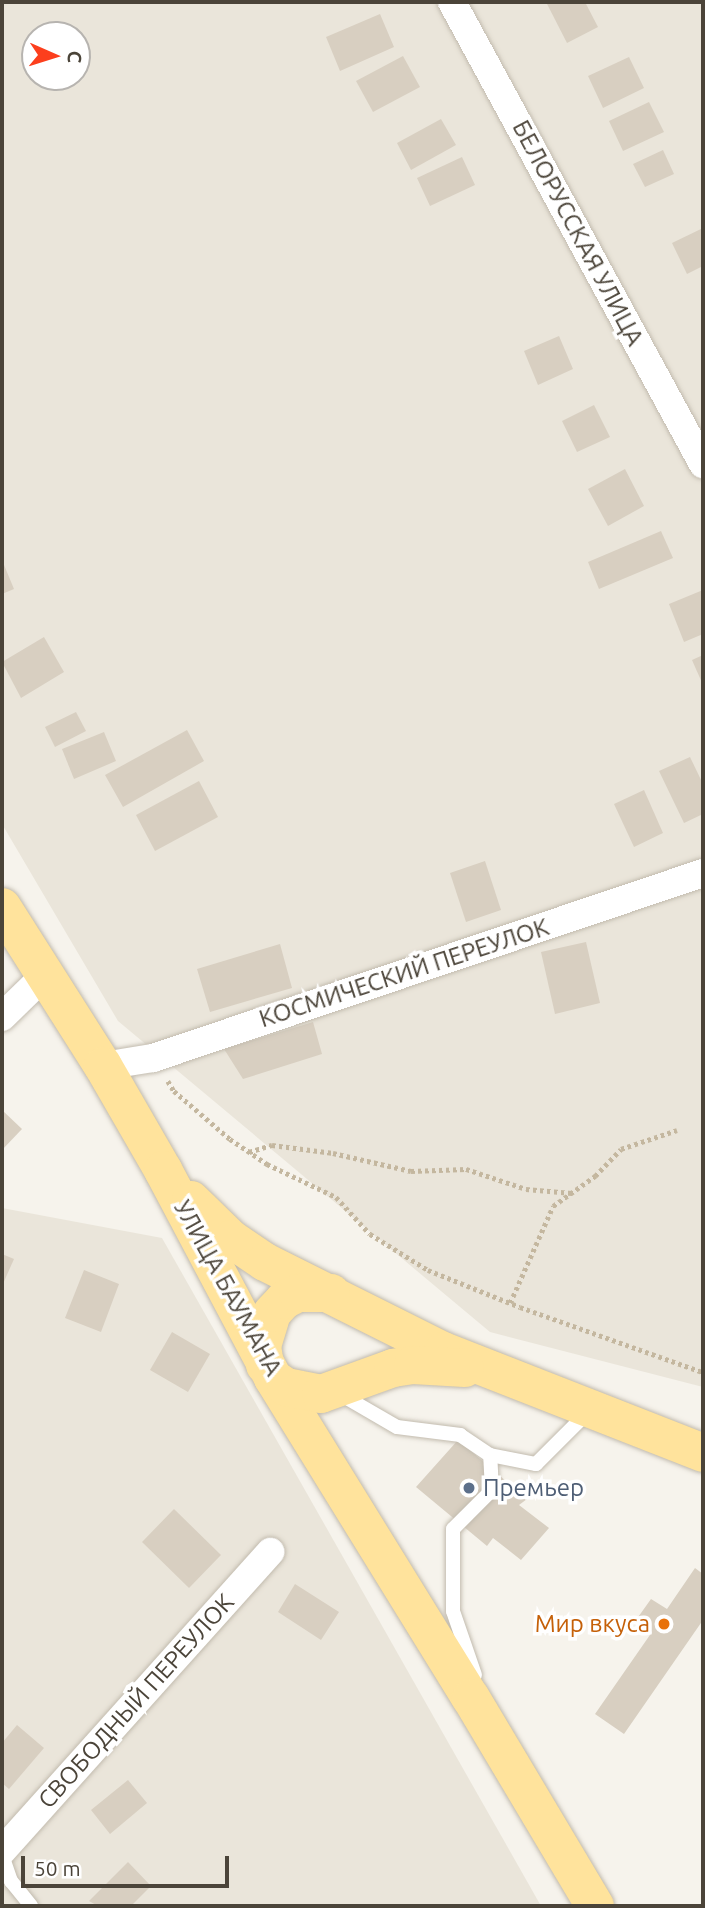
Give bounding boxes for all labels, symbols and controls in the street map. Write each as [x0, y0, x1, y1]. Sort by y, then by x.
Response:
north arrow [21, 21, 91, 91]
text: С [64, 50, 86, 64]
street label: БЕЛОРУССКАЯ УЛИЦА [506, 115, 650, 351]
street label: КОСМИЧЕСКИЙ ПЕРЕУЛОК [256, 913, 552, 1033]
street label: УЛИЦА БАУМАНА [168, 1195, 288, 1381]
place label: Премьер [483, 1474, 584, 1502]
marker: Премьер [461, 1480, 477, 1496]
street label: СВОБОДНЫЙ ПЕРЕУЛОК [32, 1588, 240, 1814]
place label: Мир вкуса [535, 1610, 650, 1638]
marker: Мир вкуса [656, 1616, 672, 1632]
scale bar [24, 1842, 233, 1886]
text: 50 m [34, 1856, 81, 1880]

